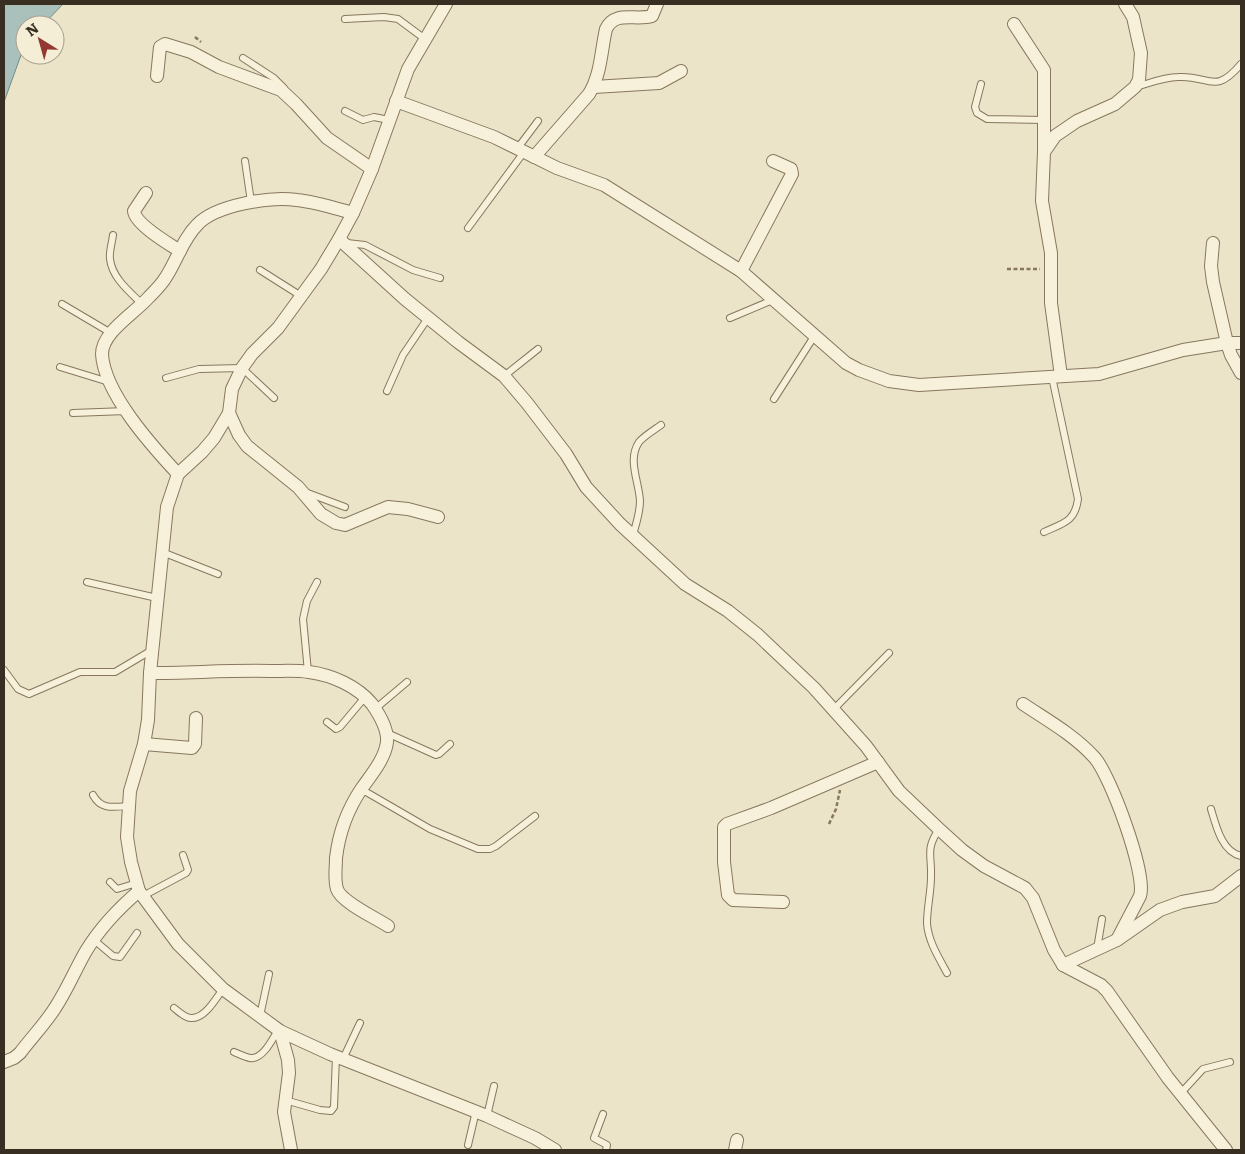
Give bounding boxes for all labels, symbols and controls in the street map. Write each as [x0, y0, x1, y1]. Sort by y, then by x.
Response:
north arrow [15, 15, 65, 65]
text: N [21, 17, 42, 40]

